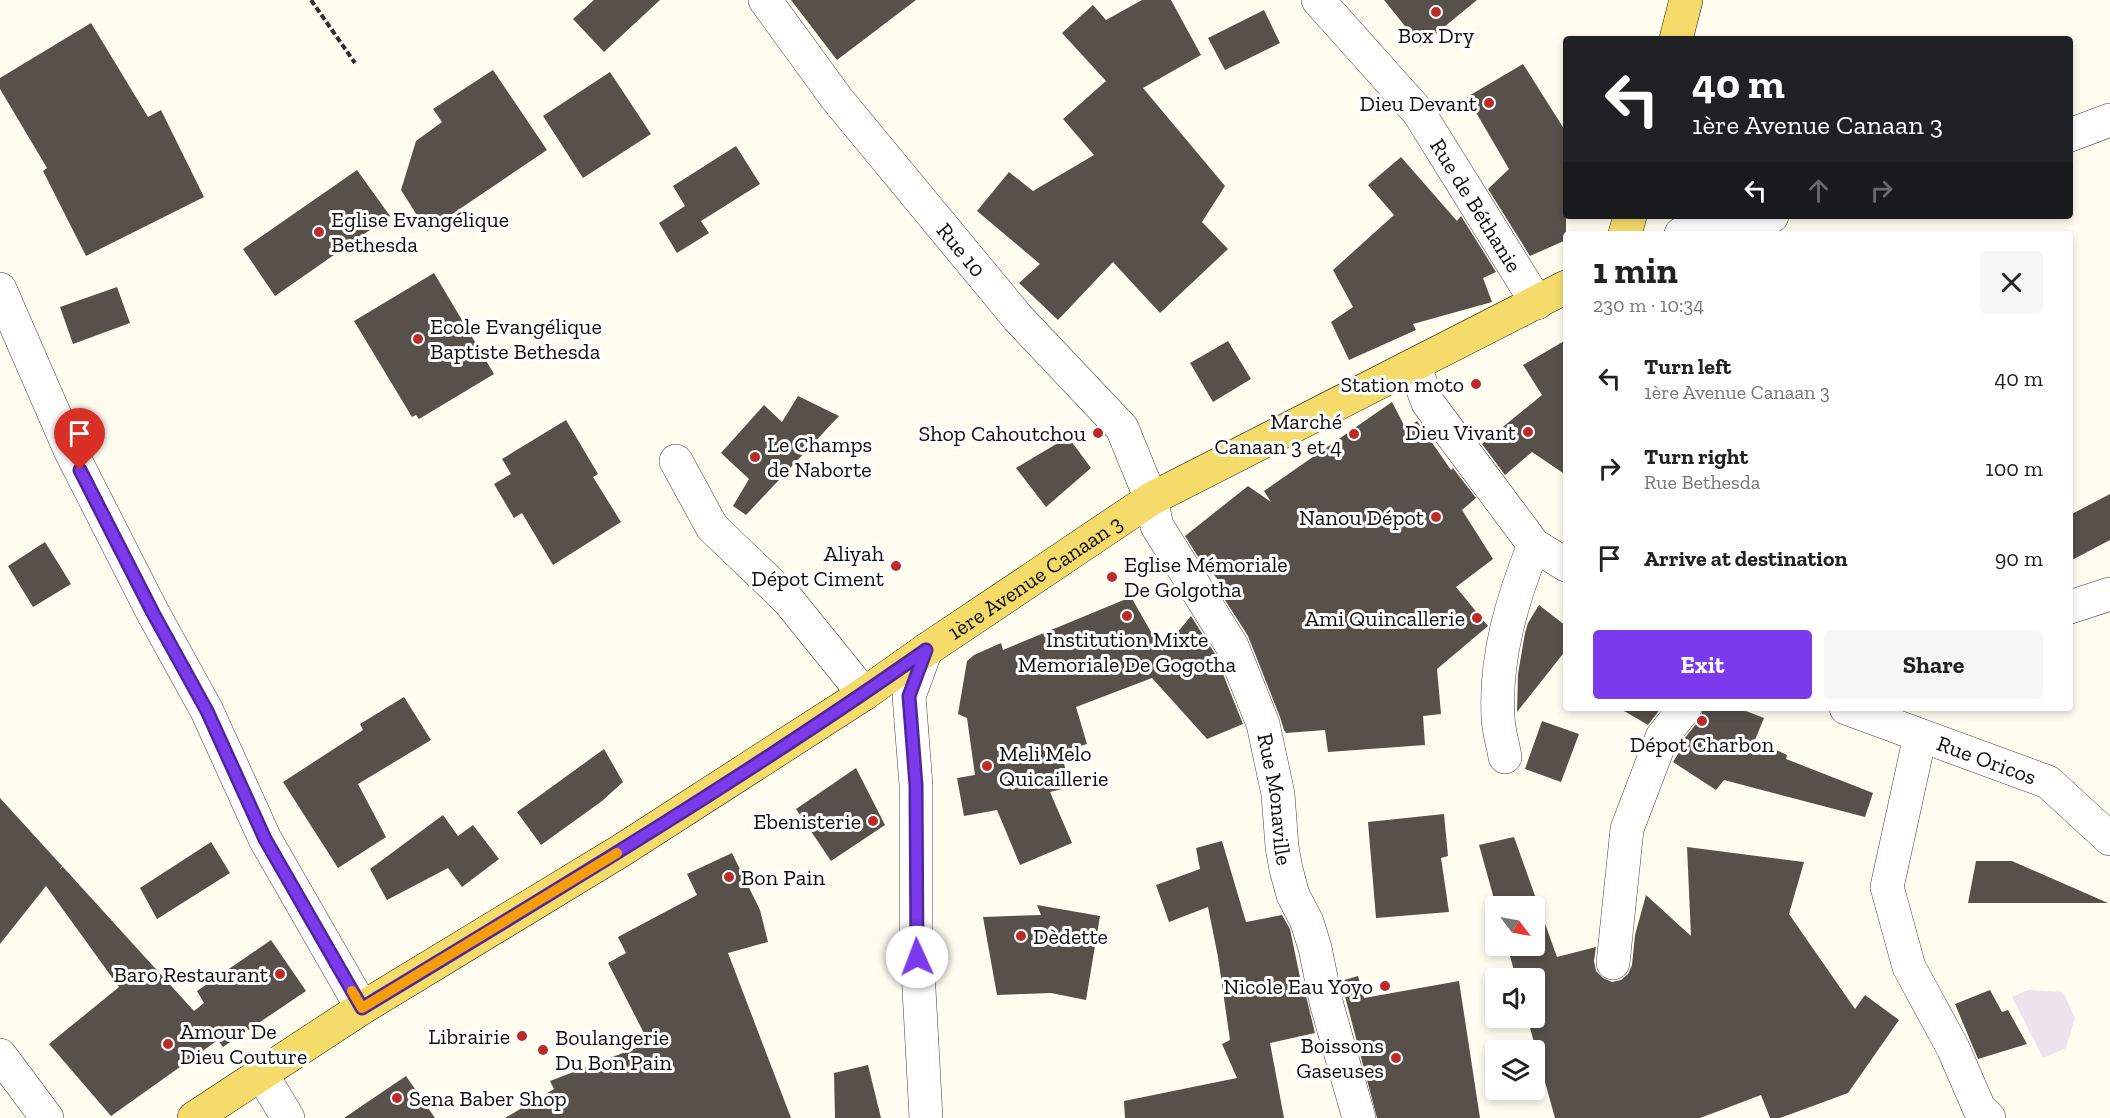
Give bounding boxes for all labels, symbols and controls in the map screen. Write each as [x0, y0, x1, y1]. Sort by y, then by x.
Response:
marker: Box Dry [1429, 5, 1443, 19]
place label: Box Dry [1398, 22, 1475, 49]
text: 40 m [1692, 58, 1785, 109]
icon: left [1593, 60, 1671, 138]
place label: Dieu Devant [1360, 90, 1478, 117]
marker: Dieu Devant [1482, 96, 1496, 110]
text: 1ère Avenue Canaan 3 [1692, 109, 1943, 141]
street label: Rue de Béthanie [1424, 133, 1528, 277]
icon: left [1739, 174, 1772, 207]
icon: ahead [1802, 174, 1835, 207]
icon: right [1865, 174, 1898, 207]
place label: Eglise Evangélique Bethesda [331, 206, 509, 258]
street label: Rue 10 [931, 217, 992, 282]
marker: Eglise Evangélique Bethesda [312, 225, 326, 239]
text: 1 min [1593, 249, 1678, 292]
button: close [1980, 251, 2043, 314]
text: 230 m · 10:34 [1593, 293, 1704, 317]
place label: Ecole Evangélique Baptiste Bethesda [430, 313, 602, 365]
marker: Ecole Evangélique Baptiste Bethesda [411, 332, 425, 346]
text: Turn left [1644, 353, 1731, 380]
icon: left [1593, 362, 1626, 395]
text: 40 m [1994, 365, 2043, 392]
place label: Station moto [1341, 371, 1464, 398]
marker: Station moto [1469, 377, 1483, 391]
text: 1ère Avenue Canaan 3 [1644, 380, 1830, 404]
pin [54, 408, 105, 470]
place label: Marché Canaan 3 et 4 [1215, 408, 1342, 460]
icon: arrive [63, 417, 96, 450]
place label: Dieu Vivant [1405, 419, 1517, 446]
place label: Shop Cahoutchou [919, 420, 1087, 447]
marker: Dieu Vivant [1521, 425, 1535, 439]
marker: Shop Cahoutchou [1091, 426, 1105, 440]
marker: Marché Canaan 3 et 4 [1347, 427, 1361, 441]
place label: Le Champs de Naborte [767, 431, 872, 483]
text: Turn right [1644, 443, 1748, 470]
marker: Le Champs de Naborte [748, 450, 762, 464]
icon: right [1593, 452, 1626, 485]
text: 100 m [1985, 455, 2043, 482]
text: Rue Bethesda [1644, 470, 1760, 494]
place label: Nanou Dépot [1299, 504, 1425, 531]
street label: 1ère Avenue Canaan 3 [942, 509, 1127, 645]
marker: Nanou Dépot [1429, 510, 1443, 524]
place label: Aliyah Dépot Ciment [751, 540, 885, 592]
icon: arrive [1593, 542, 1626, 575]
text: Arrive at destination [1644, 545, 1847, 572]
text: 90 m [1995, 545, 2043, 572]
place label: Eglise Mémoriale De Golgotha [1124, 551, 1288, 603]
marker: Aliyah Dépot Ciment [889, 559, 903, 573]
marker: Eglise Mémoriale De Golgotha [1105, 570, 1119, 584]
place label: Ami Quincallerie [1305, 605, 1465, 632]
marker: Institution Mixte Memoriale De Gogotha [1120, 609, 1134, 623]
marker: Ami Quincallerie [1470, 611, 1484, 625]
place label: Institution Mixte Memoriale De Gogotha [1018, 626, 1237, 678]
button: Exit [1593, 630, 1812, 699]
button: Share [1824, 630, 2043, 699]
marker: Dépot Charbon [1695, 714, 1709, 728]
street label: Rue Oricos [1933, 729, 2040, 790]
street label: Rue Monaville [1252, 730, 1299, 868]
place label: Dépot Charbon [1630, 731, 1775, 758]
place label: Meli Melo Quicaillerie [999, 740, 1108, 792]
marker: Meli Melo Quicaillerie [980, 759, 994, 773]
place label: Ebenisterie [753, 808, 861, 835]
marker: Ebenisterie [866, 814, 880, 828]
place label: Bon Pain [741, 864, 825, 891]
marker: Bon Pain [722, 870, 736, 884]
north arrow [1485, 896, 1545, 956]
map controls [1485, 896, 1545, 1100]
place label: Dèdette [1033, 923, 1108, 950]
position arrow [885, 925, 949, 989]
marker: Dèdette [1014, 929, 1028, 943]
place label: Baro Restaurant [114, 961, 269, 988]
marker: Baro Restaurant [273, 967, 287, 981]
button: sound [1485, 968, 1545, 1028]
place label: Nicole Eau Yoyo [1223, 973, 1373, 1000]
marker: Nicole Eau Yoyo [1378, 979, 1392, 993]
place label: Amour De Dieu Couture [180, 1018, 307, 1070]
place label: Librairie [428, 1023, 510, 1050]
place label: Boulangerie Du Bon Pain [555, 1024, 672, 1076]
marker: Librairie [515, 1029, 529, 1043]
place label: Boissons Gaseuses [1296, 1032, 1384, 1084]
marker: Amour De Dieu Couture [161, 1037, 175, 1051]
button: layers [1485, 1040, 1545, 1100]
marker: Boulangerie Du Bon Pain [536, 1043, 550, 1057]
marker: Boissons Gaseuses [1389, 1051, 1403, 1065]
place label: Sena Baber Shop [409, 1085, 567, 1112]
marker: Sena Baber Shop [390, 1091, 404, 1105]

